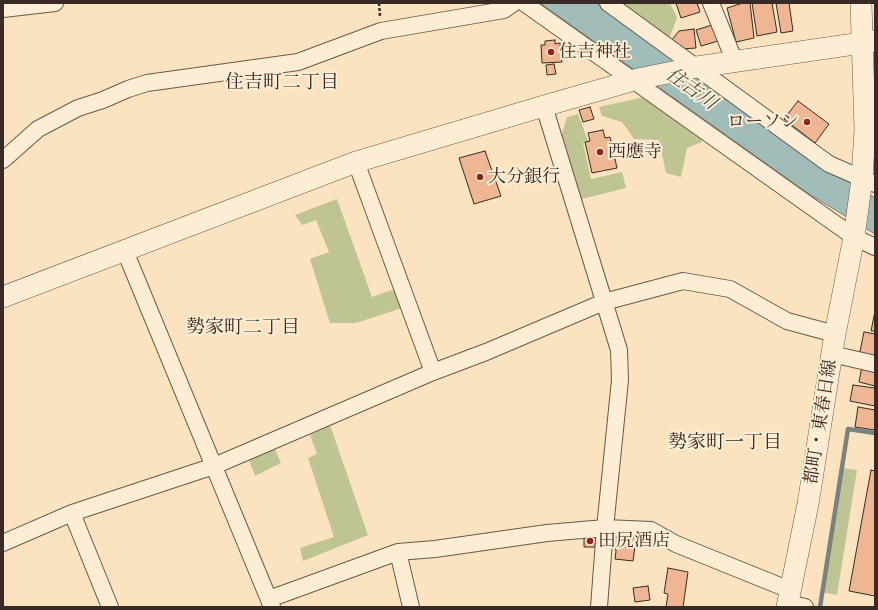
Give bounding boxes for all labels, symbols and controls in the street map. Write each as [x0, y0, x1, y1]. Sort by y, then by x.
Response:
place label: 住吉神社 [559, 41, 631, 63]
marker: 住吉神社 [546, 47, 556, 57]
water label: 住吉川 [661, 63, 721, 115]
district label: 住吉町二丁目 [225, 72, 339, 94]
place label: ローソン [727, 111, 799, 133]
marker: ローソン [802, 117, 812, 127]
place label: 西應寺 [608, 141, 662, 163]
marker: 西應寺 [595, 147, 605, 157]
place label: 大分銀行 [488, 166, 560, 188]
marker: 大分銀行 [475, 172, 485, 182]
district label: 勢家町二丁目 [186, 317, 300, 339]
street label: 都町・東春日線 [800, 358, 842, 486]
district label: 勢家町一丁目 [668, 432, 782, 454]
place label: 田尻酒店 [598, 530, 670, 552]
marker: 田尻酒店 [585, 536, 595, 546]

